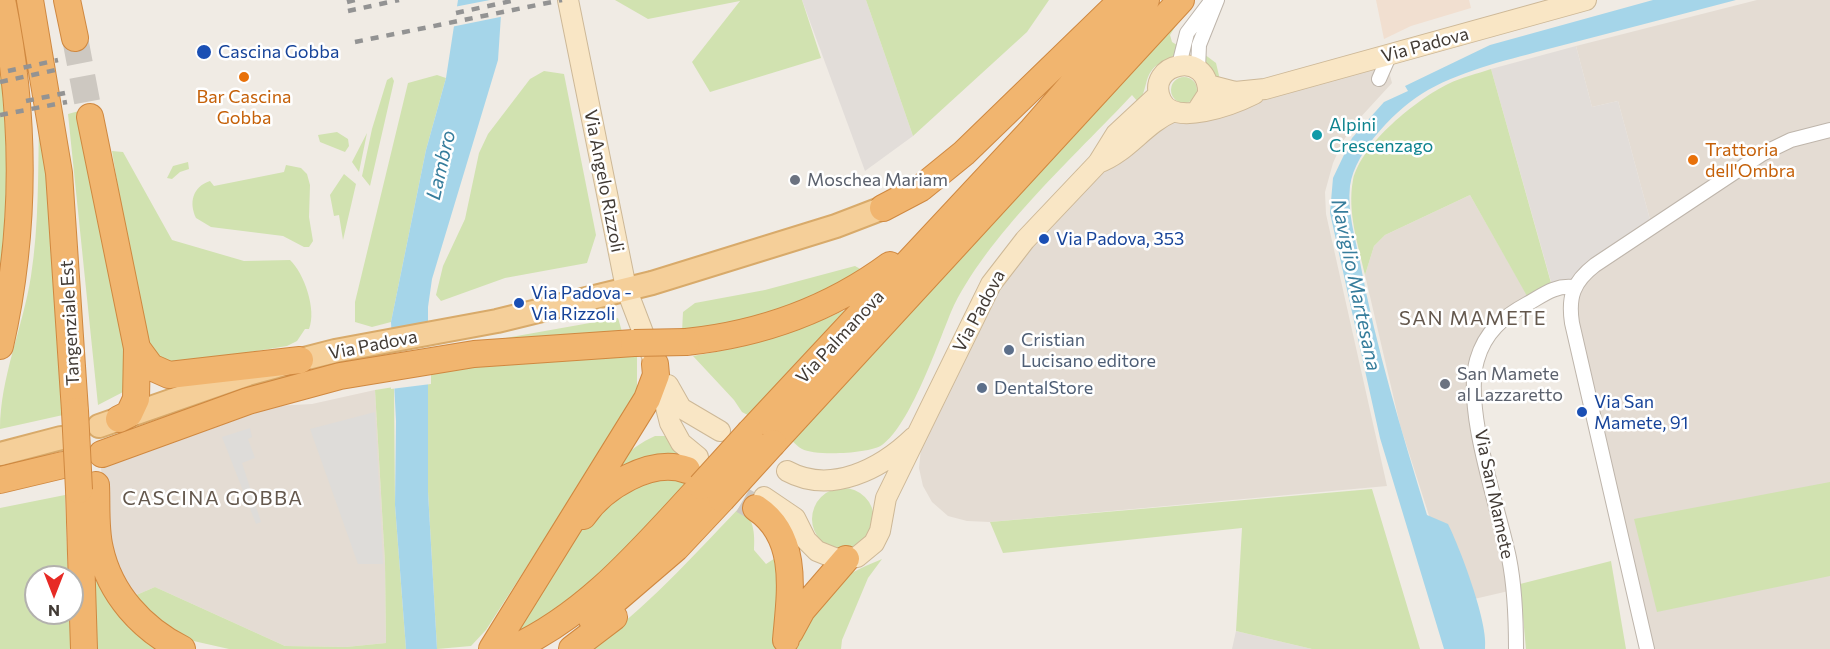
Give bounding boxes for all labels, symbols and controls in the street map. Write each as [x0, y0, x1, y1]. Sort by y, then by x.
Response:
street label: Via Padova [1379, 23, 1471, 67]
place label: Cascina Gobba [218, 41, 339, 63]
marker: Cascina Gobba [195, 43, 213, 61]
marker: Bar Cascina Gobba [237, 70, 251, 84]
place label: Bar Cascina Gobba [197, 86, 291, 128]
street label: Via Angelo Rizzoli [580, 108, 628, 254]
place label: Alpini Crescenzago [1329, 114, 1433, 156]
water label: Lambro [421, 128, 461, 202]
marker: Alpini Crescenzago [1310, 128, 1324, 142]
place label: Trattoria dell'Ombra [1705, 139, 1795, 182]
marker: Trattoria dell'Ombra [1686, 153, 1700, 167]
place label: Moschea Mariam [807, 169, 948, 191]
marker: Moschea Mariam [788, 173, 802, 187]
water label: Naviglio Martesana [1326, 197, 1386, 373]
place label: Via Padova, 353 [1056, 228, 1184, 250]
marker: Via Padova, 353 [1037, 232, 1051, 246]
street label: Tangenziale Est [56, 260, 84, 386]
street label: Via Padova [948, 266, 1010, 356]
place label: Via Padova - Via Rizzoli [531, 282, 632, 324]
street label: Via Palmanova [791, 286, 889, 388]
marker: Via Padova - Via Rizzoli [512, 296, 526, 310]
district label: SAN MAMETE [1399, 306, 1547, 330]
street label: Via Padova [327, 326, 419, 364]
place label: Cristian Lucisano editore [1021, 329, 1156, 372]
marker: Cristian Lucisano editore [1002, 343, 1016, 357]
place label: San Mamete al Lazzaretto [1457, 363, 1563, 406]
place label: DentalStore [994, 377, 1093, 399]
marker: San Mamete al Lazzaretto [1438, 377, 1452, 391]
marker: DentalStore [975, 381, 989, 395]
place label: Via San Mamete, 91 [1594, 391, 1688, 434]
marker: Via San Mamete, 91 [1575, 405, 1589, 419]
street label: Via San Mamete [1470, 427, 1518, 561]
district label: CASCINA GOBBA [122, 486, 304, 510]
north arrow [24, 565, 84, 625]
text: N [48, 602, 60, 621]

